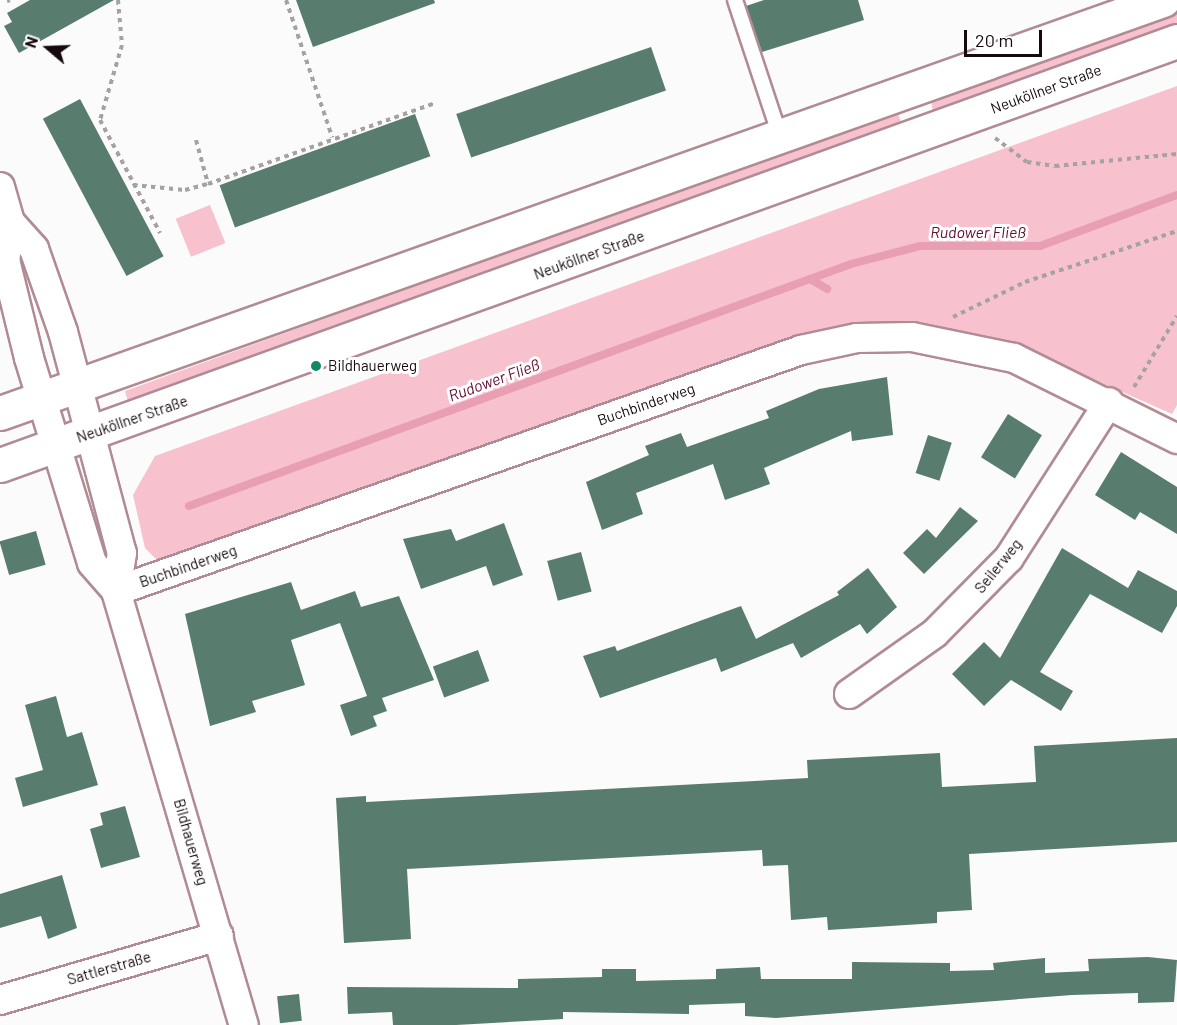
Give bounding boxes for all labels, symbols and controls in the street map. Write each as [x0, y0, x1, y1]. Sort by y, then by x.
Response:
north arrow [18, 18, 78, 78]
scale bar [967, 18, 1045, 56]
text: 20 m [975, 29, 1013, 51]
text: N [20, 34, 41, 50]
street label: Neuköllner Straße [988, 61, 1104, 117]
water label: Rudower Fließ [930, 222, 1026, 242]
street label: Neuköllner Straße [531, 227, 647, 283]
water label: Rudower Fließ [446, 355, 542, 405]
place label: Bildhauerweg [328, 357, 417, 375]
marker: Bildhauerweg [309, 359, 323, 373]
street label: Buchbinderweg [595, 379, 697, 429]
street label: Neuköllner Straße [74, 392, 190, 446]
street label: Seilerweg [971, 535, 1025, 597]
street label: Buchbinderweg [137, 541, 239, 591]
street label: Bildhauerweg [170, 797, 212, 887]
street label: Sattlerstraße [65, 947, 153, 989]

